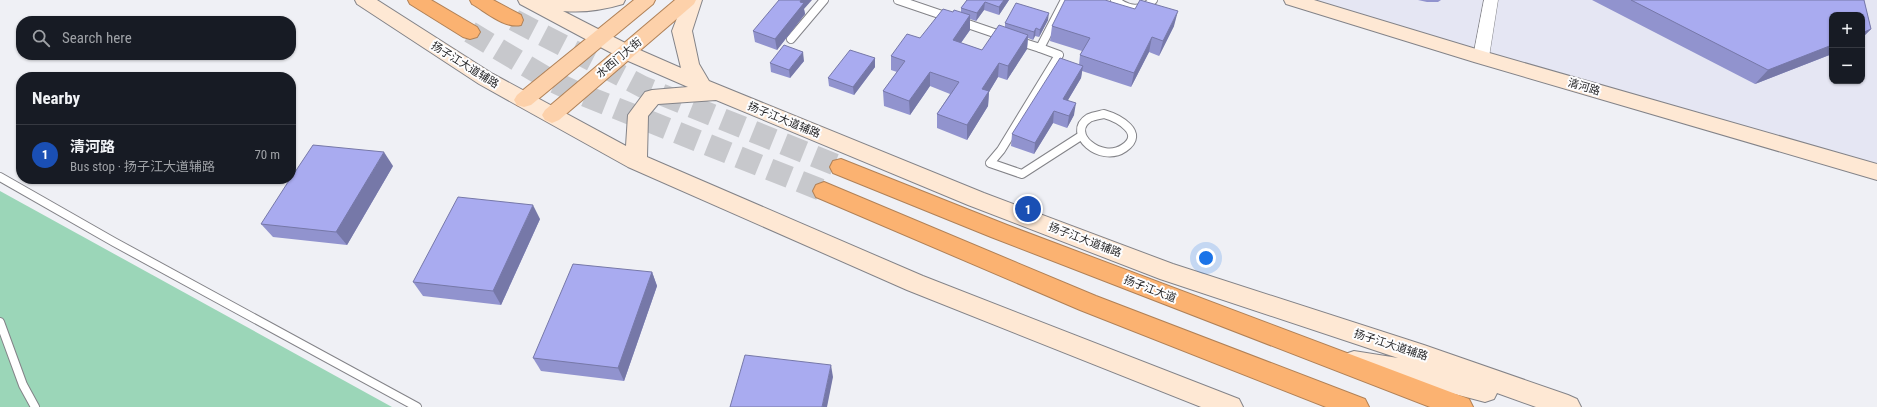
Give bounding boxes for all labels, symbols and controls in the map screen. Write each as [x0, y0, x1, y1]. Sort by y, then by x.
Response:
map controls [1829, 12, 1865, 84]
button: + [1829, 12, 1865, 48]
search box [16, 16, 296, 60]
icon: search [30, 27, 52, 49]
text: Search here [62, 29, 132, 47]
street label: 水西门大街 [594, 35, 644, 81]
street label: 扬子江大道辅路 [429, 39, 501, 91]
button: − [1829, 48, 1865, 84]
street label: 清河路 [1566, 76, 1602, 98]
text: Nearby [32, 88, 80, 108]
street label: 扬子江大道辅路 [746, 100, 822, 140]
text: 清河路 [70, 138, 115, 156]
text: 1 [42, 147, 48, 162]
text: 70 m [254, 147, 280, 162]
text: Bus stop · 扬子江大道辅路 [70, 159, 215, 174]
pin: 1 [1015, 194, 1041, 224]
street label: 扬子江大道辅路 [1047, 220, 1123, 260]
your location [1196, 248, 1216, 268]
street label: 扬子江大道 [1122, 273, 1178, 305]
street label: 扬子江大道辅路 [1352, 327, 1430, 363]

